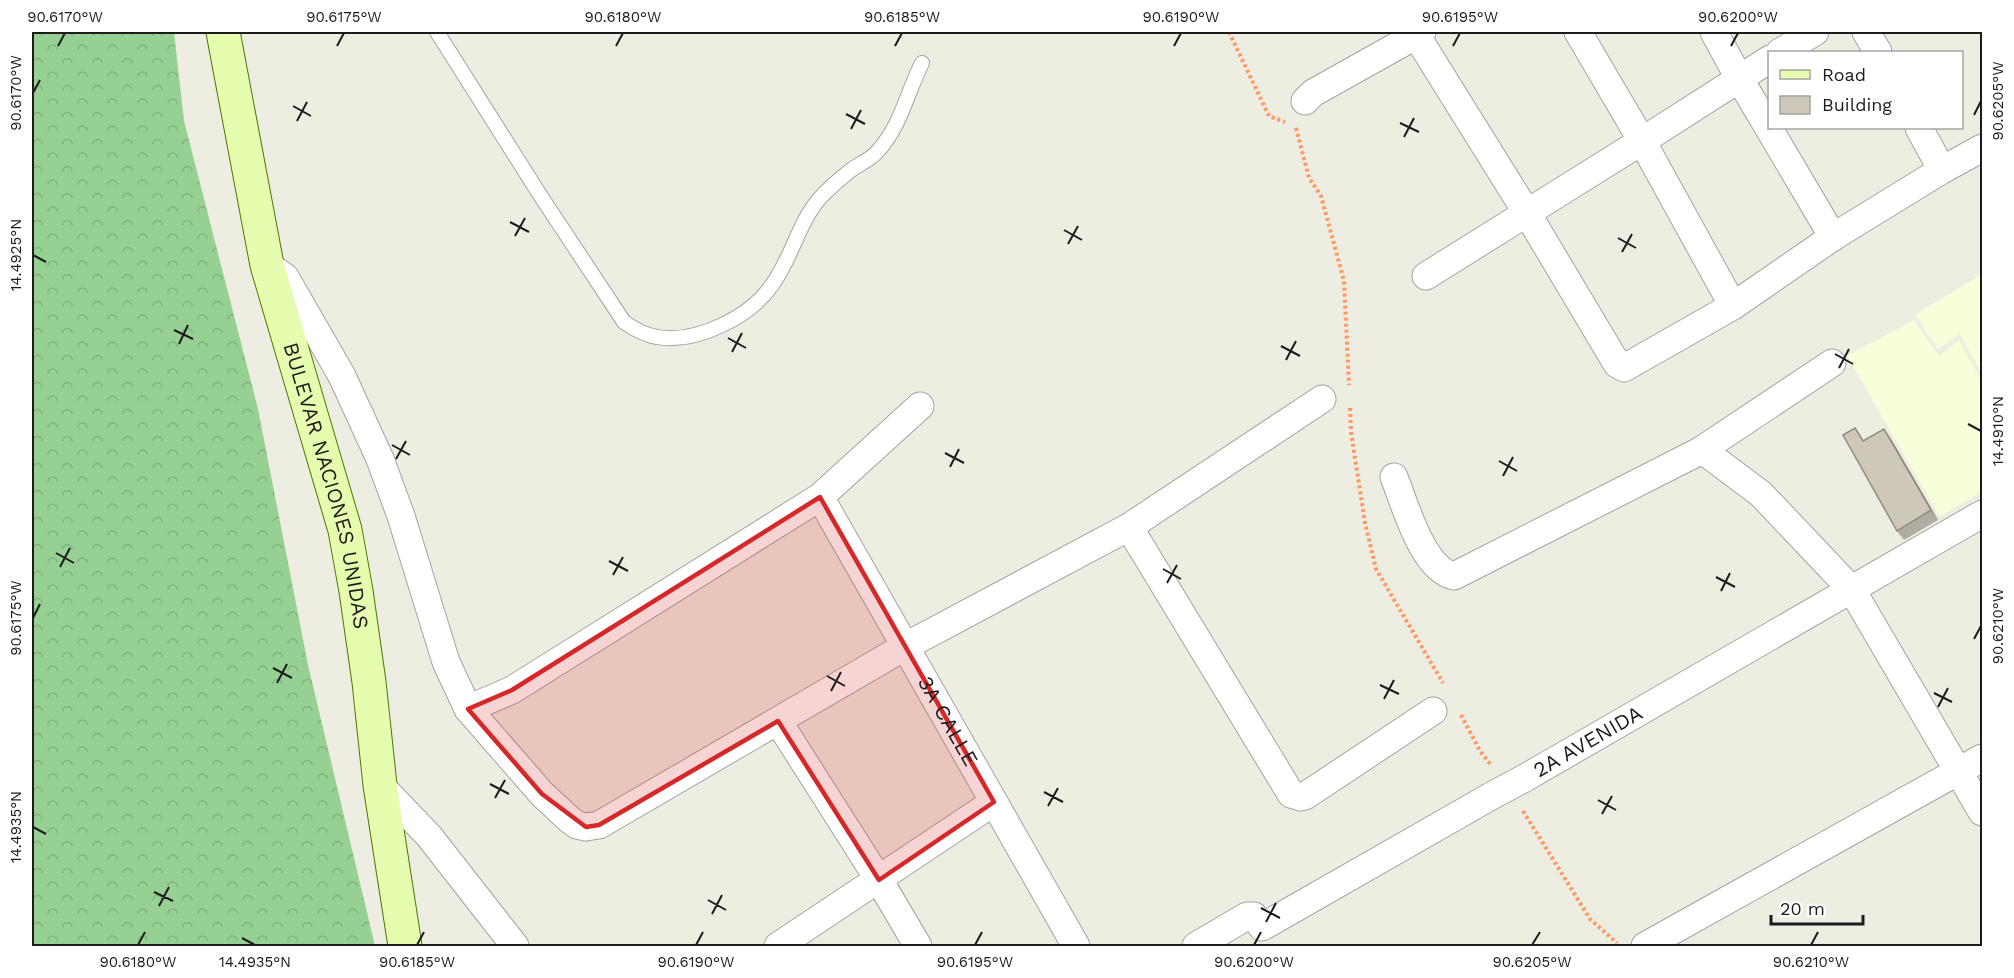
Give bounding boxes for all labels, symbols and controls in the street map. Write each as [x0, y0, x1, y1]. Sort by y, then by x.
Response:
text: 90.6170°W [27, 8, 103, 26]
text: 90.6175°W [306, 8, 382, 26]
text: 90.6180°W [585, 8, 661, 26]
text: 90.6185°W [864, 8, 940, 26]
text: 90.6190°W [1143, 8, 1219, 26]
text: 90.6195°W [1422, 8, 1498, 26]
text: 90.6200°W [1698, 8, 1778, 26]
legend [1768, 51, 1963, 129]
text: 90.6170°W [7, 55, 25, 131]
text: 90.6205°W [1989, 61, 2007, 141]
text: Road [1822, 64, 1866, 85]
text: Building [1822, 94, 1892, 115]
text: 14.4925°N [7, 219, 25, 291]
street label: BULEVAR NACIONES UNIDAS [278, 339, 374, 630]
text: 14.4910°N [1989, 396, 2007, 466]
text: 90.6175°W [7, 580, 25, 656]
text: 90.6210°W [1989, 588, 2007, 664]
street label: 3A CALLE [913, 672, 984, 770]
street label: 2A AVENIDA [1529, 700, 1647, 782]
text: 14.4935°N [7, 791, 25, 863]
scale bar [1771, 888, 1862, 926]
text: 20 m [1780, 898, 1825, 919]
text: 90.6180°W [100, 953, 176, 971]
text: 14.4935°N [219, 953, 291, 971]
text: 90.6185°W [379, 953, 455, 971]
text: 90.6190°W [658, 953, 734, 971]
text: 90.6195°W [937, 953, 1013, 971]
text: 90.6200°W [1214, 953, 1294, 971]
text: 90.6205°W [1492, 953, 1572, 971]
text: 90.6210°W [1773, 953, 1849, 971]

